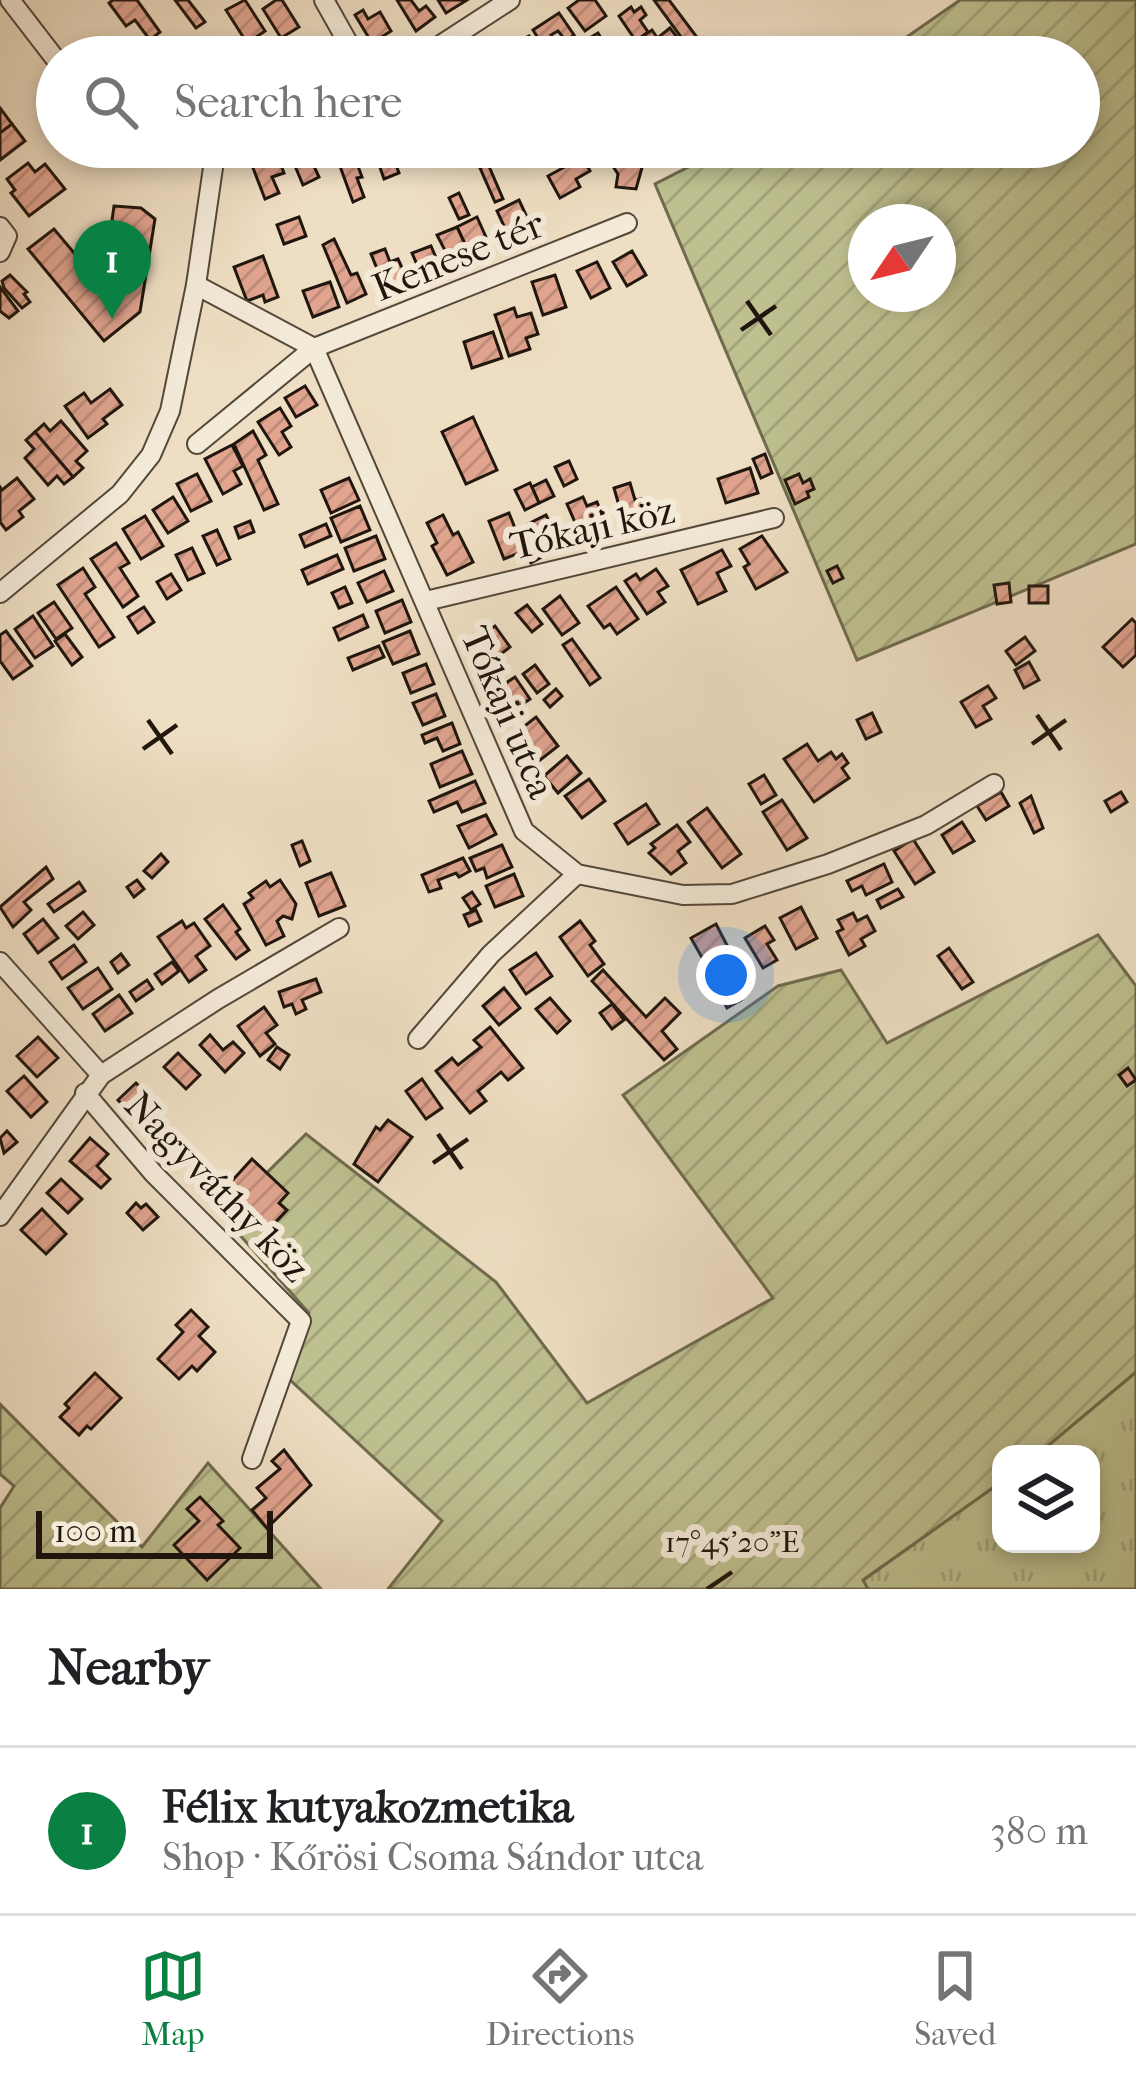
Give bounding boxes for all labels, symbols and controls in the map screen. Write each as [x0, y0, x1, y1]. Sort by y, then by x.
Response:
search box [36, 36, 1100, 168]
icon: search [78, 69, 144, 135]
text: Search here [174, 76, 402, 129]
street label: Kenese tér [366, 201, 551, 311]
north arrow [848, 204, 956, 312]
pin: 1 [73, 220, 151, 319]
street label: Tókaji köz [506, 487, 679, 569]
street label: Tókaji utca [451, 620, 565, 806]
your location [696, 945, 756, 1005]
street label: Nagyváthy köz [115, 1082, 319, 1291]
map controls [992, 1445, 1100, 1553]
button: layers [992, 1445, 1100, 1553]
scale bar [36, 1505, 273, 1558]
text: 100 m [54, 1512, 137, 1551]
text: 17°45'20"E [665, 1525, 799, 1560]
text: Nearby [48, 1637, 209, 1697]
text: Félix kutyakozmetika [162, 1781, 573, 1834]
text: 1 [80, 1808, 94, 1854]
text: 380 m [990, 1808, 1088, 1854]
text: Shop · Kőrösi Csoma Sándor utca [162, 1834, 703, 1880]
tab: Map [140, 1943, 206, 2054]
tab: Directions [486, 1943, 634, 2054]
tab: Saved [914, 1943, 996, 2054]

